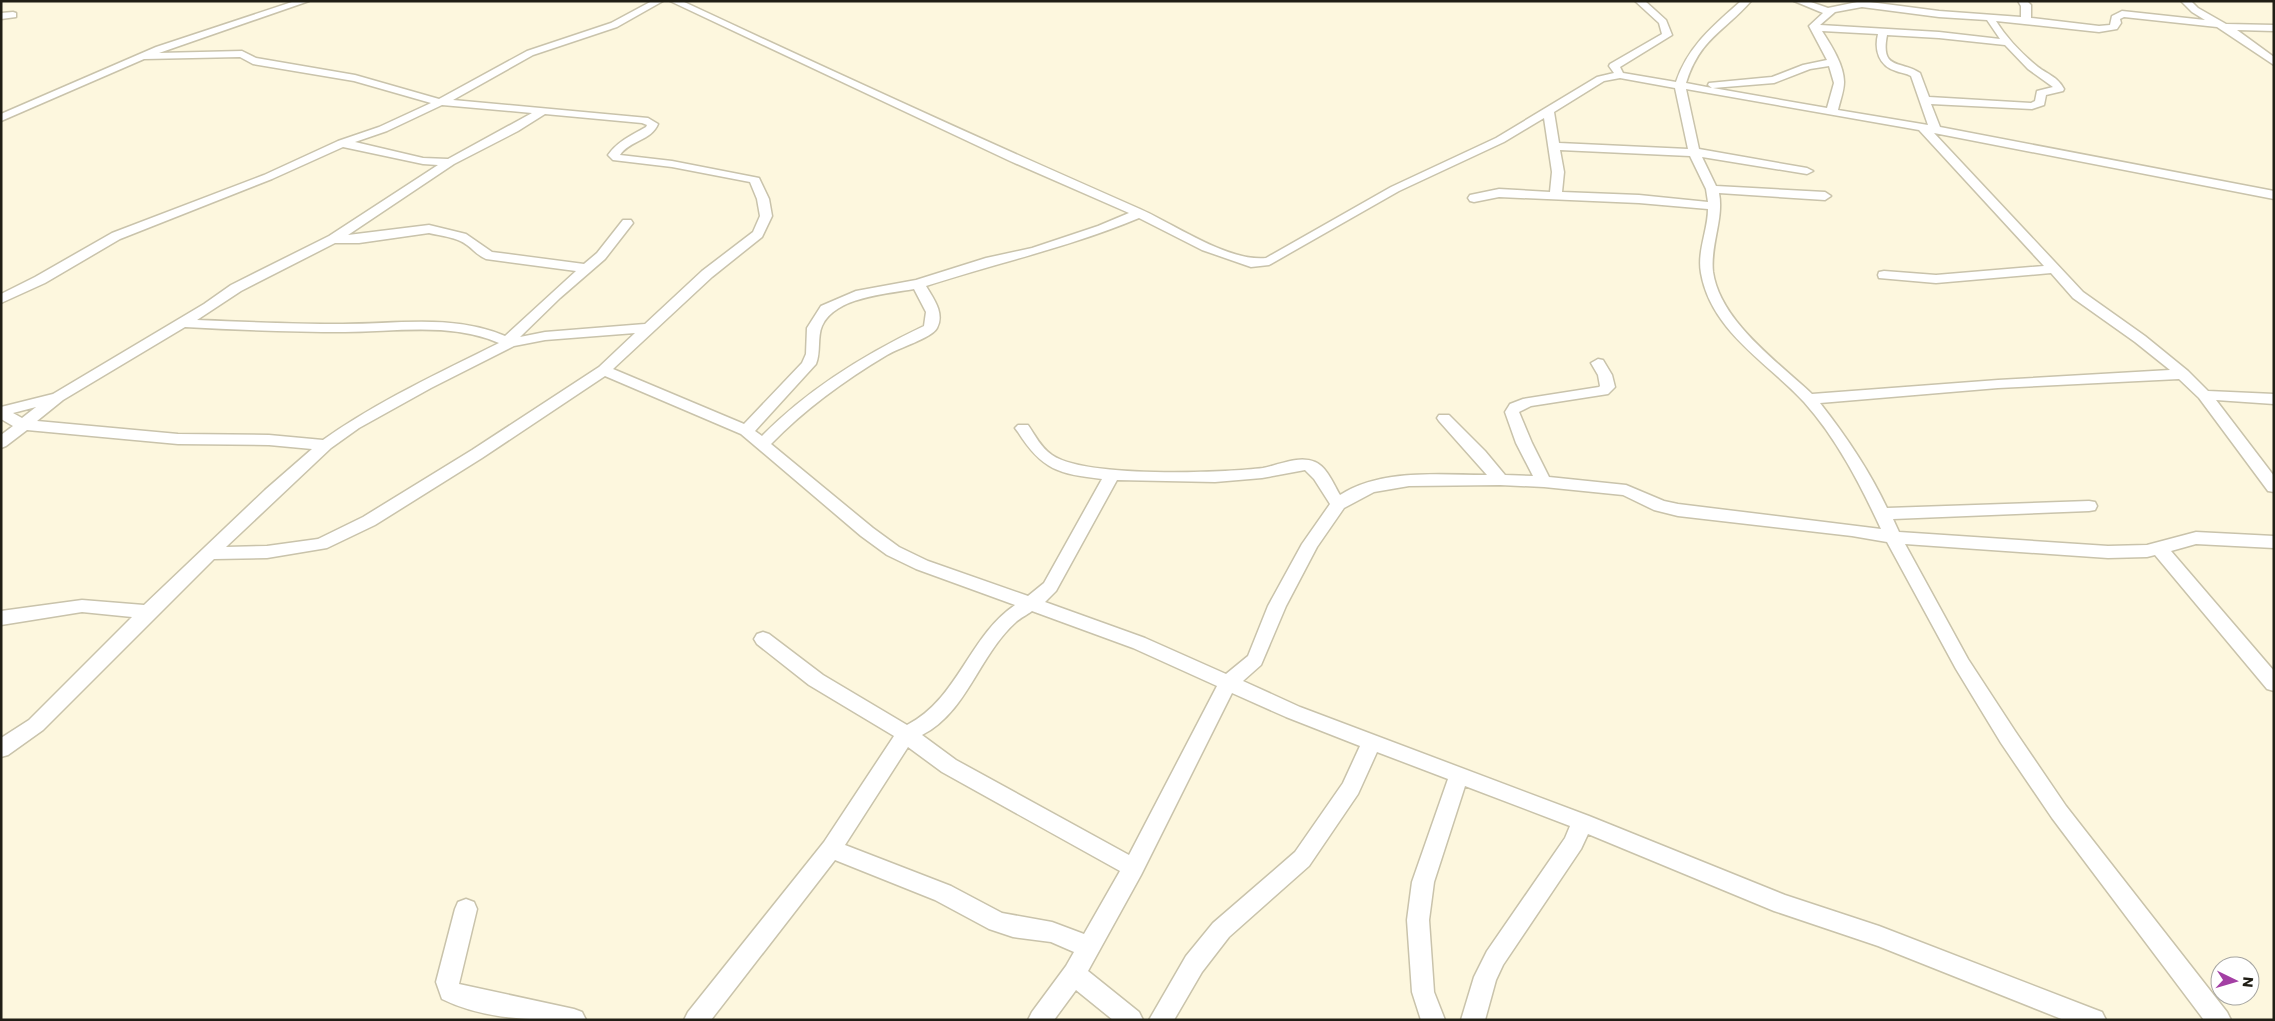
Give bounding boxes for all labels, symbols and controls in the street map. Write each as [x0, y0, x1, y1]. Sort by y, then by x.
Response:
north arrow [2210, 956, 2260, 1006]
text: N [2238, 976, 2258, 988]

